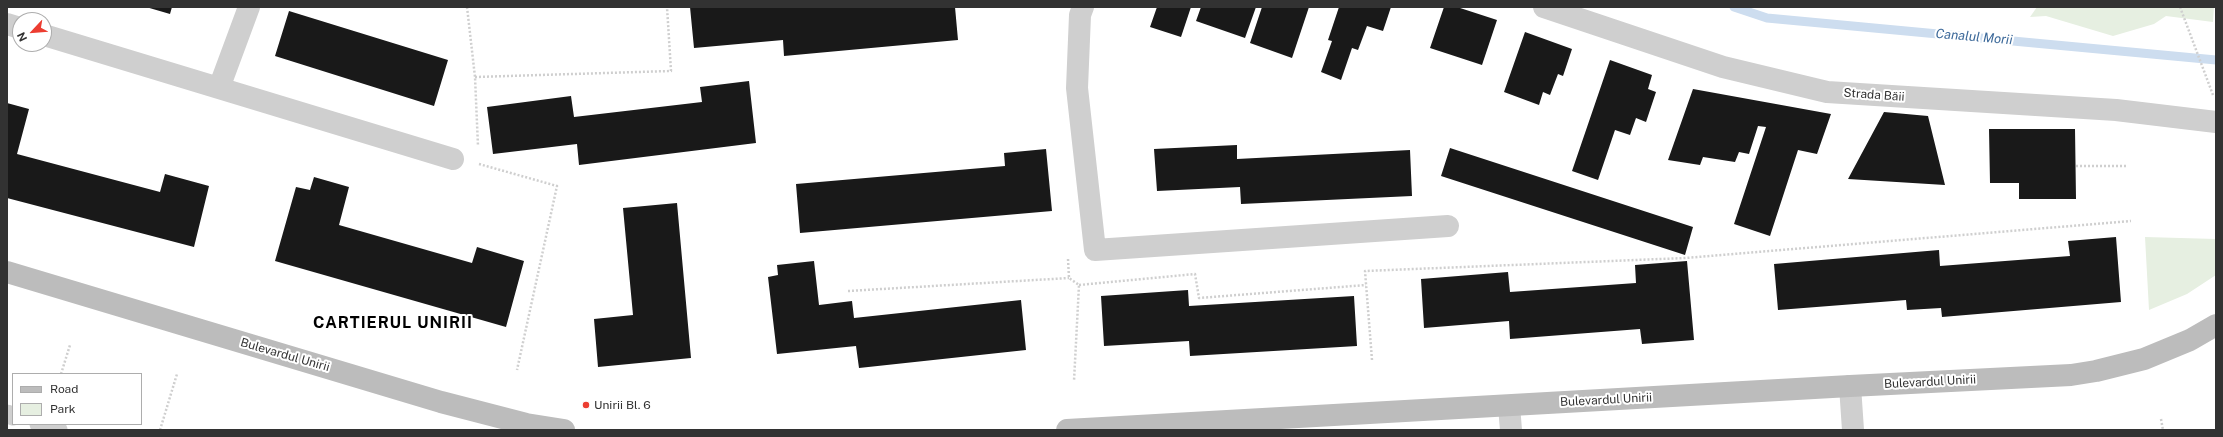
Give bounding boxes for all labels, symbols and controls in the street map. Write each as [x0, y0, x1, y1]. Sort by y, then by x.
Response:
north arrow [12, 12, 52, 52]
water label: Canalul Morii [1935, 26, 2013, 48]
text: N [15, 30, 29, 43]
street label: Strada Băii [1843, 86, 1905, 104]
district label: CARTIERUL UNIRII [313, 313, 473, 333]
street label: Bulevardul Unirii [239, 335, 331, 375]
street label: Bulevardul Unirii [1884, 372, 1976, 392]
legend [12, 373, 142, 425]
text: Road [50, 382, 78, 396]
street label: Bulevardul Unirii [1560, 390, 1652, 410]
place label: Unirii Bl. 6 [594, 398, 651, 412]
marker: Unirii Bl. 6 [581, 400, 591, 410]
text: Park [50, 402, 76, 416]

